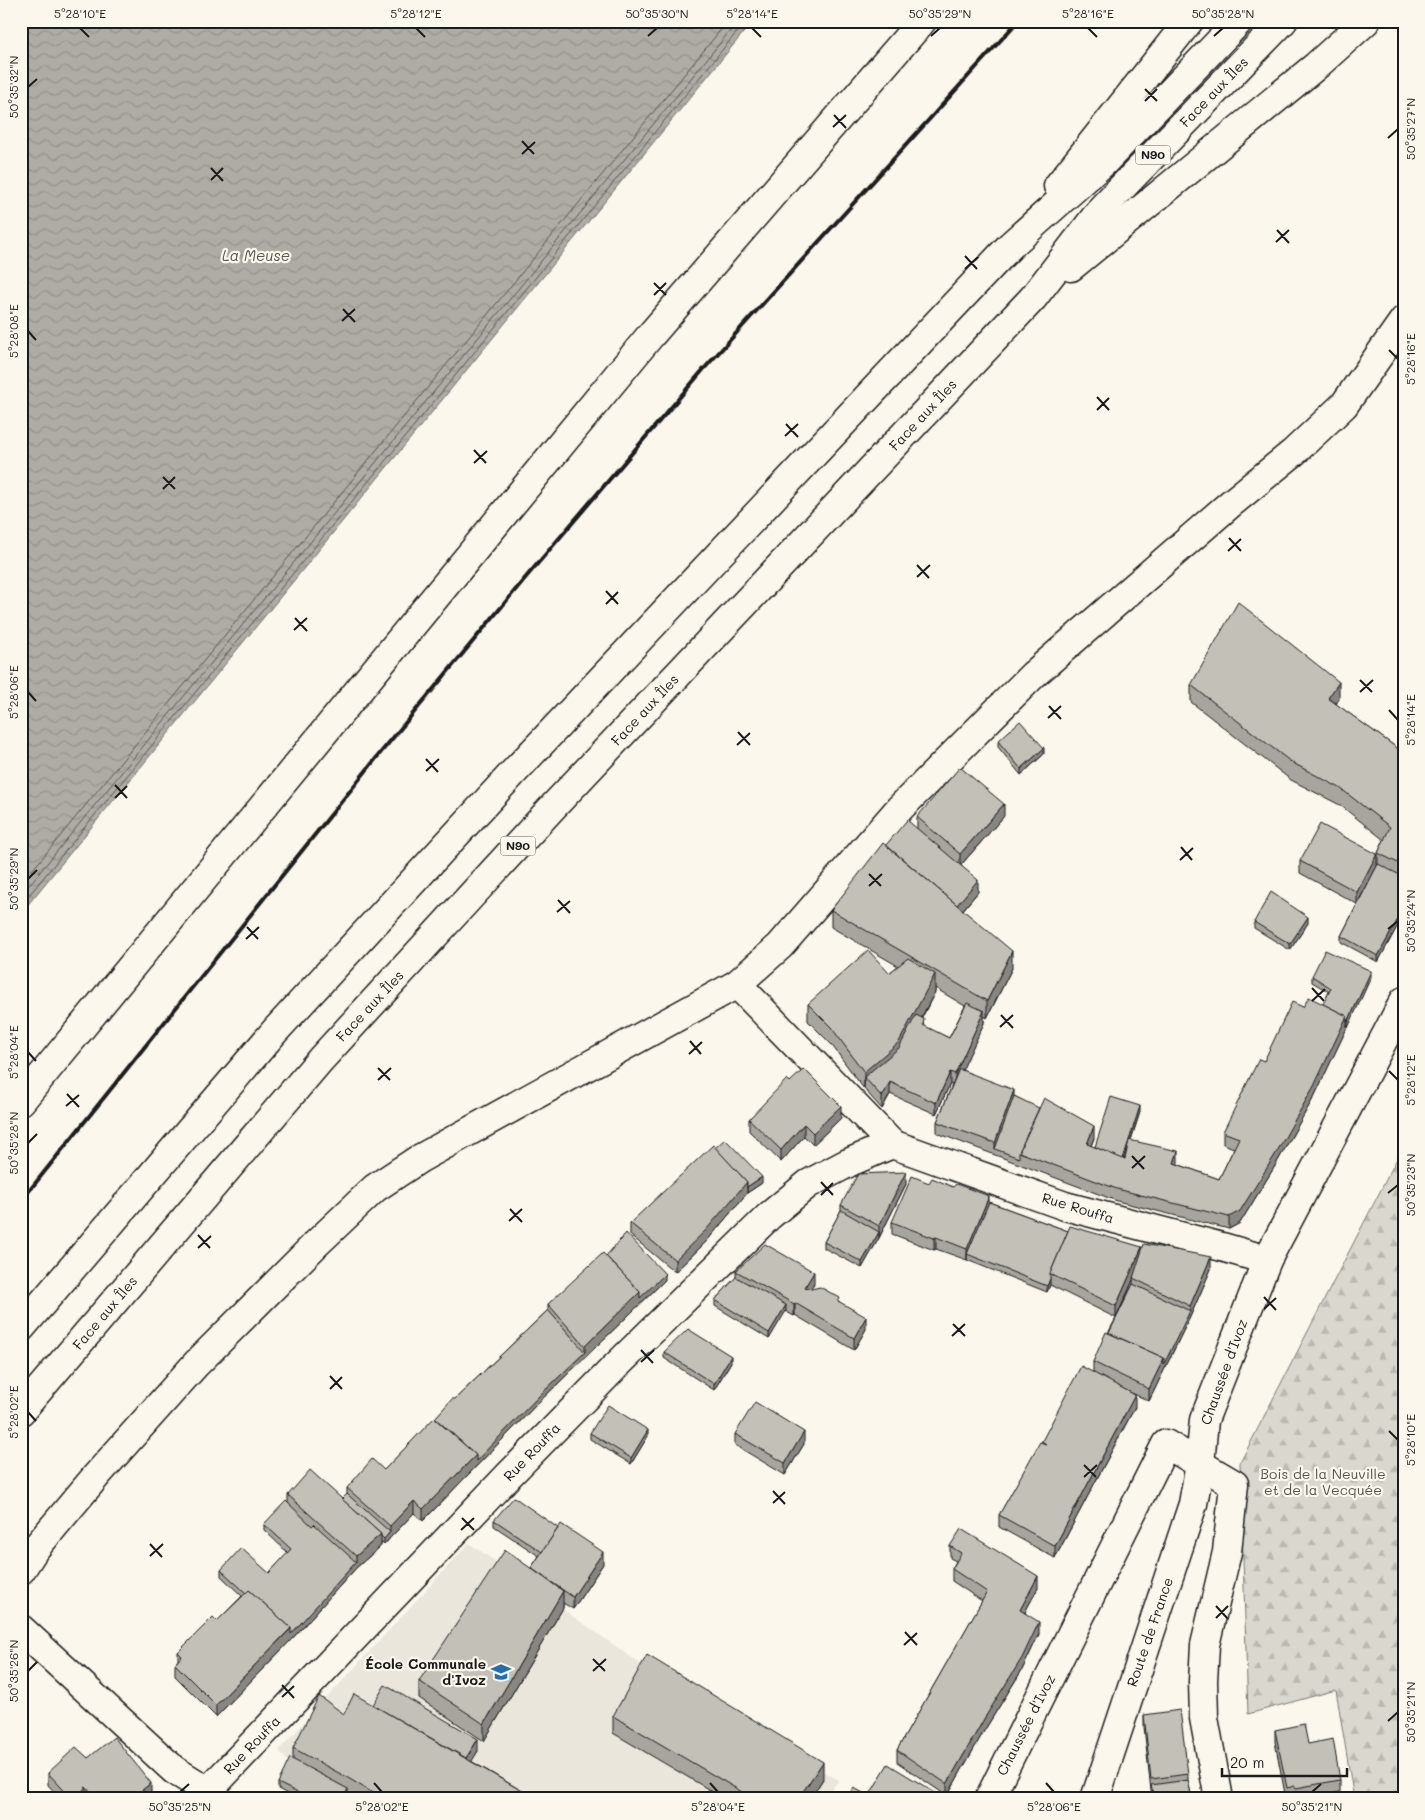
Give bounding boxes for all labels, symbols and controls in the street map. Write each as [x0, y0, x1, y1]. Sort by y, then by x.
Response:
text: 5°28'10"E [54, 5, 106, 21]
text: 5°28'12"E [390, 5, 442, 21]
text: 50°35'30"N [625, 5, 689, 21]
text: 5°28'14"E [726, 5, 778, 21]
text: 50°35'29"N [909, 5, 971, 21]
text: 5°28'16"E [1062, 5, 1114, 21]
text: 50°35'28"N [1192, 5, 1254, 21]
street label: Face aux Îles [1175, 52, 1252, 131]
text: 50°35'32"N [5, 56, 21, 118]
text: 50°35'27"N [1402, 98, 1418, 160]
road number: N90 [1136, 146, 1170, 164]
water label: La Meuse [222, 245, 290, 265]
text: 5°28'08"E [5, 304, 21, 358]
text: 5°28'16"E [1402, 333, 1418, 385]
street label: Face aux Îles [885, 375, 961, 454]
text: 5°28'06"E [5, 665, 21, 719]
street label: Face aux Îles [607, 670, 683, 749]
text: 5°28'14"E [1402, 694, 1418, 746]
road number: N90 [500, 836, 536, 856]
text: 50°35'29"N [5, 848, 21, 910]
text: 50°35'24"N [1402, 890, 1418, 952]
street label: Face aux Îles [332, 966, 408, 1045]
text: 5°28'04"E [5, 1025, 21, 1079]
text: 5°28'12"E [1402, 1054, 1418, 1106]
text: 50°35'28"N [5, 1112, 21, 1174]
text: 50°35'23"N [1402, 1154, 1418, 1216]
street label: Rue Rouffa [1040, 1188, 1116, 1227]
street label: Face aux Îles [68, 1272, 141, 1354]
street label: Chaussée d'Ivoz [1196, 1316, 1252, 1427]
text: 5°28'02"E [5, 1385, 21, 1439]
text: 5°28'10"E [1402, 1414, 1418, 1466]
street label: Rue Rouffa [499, 1418, 564, 1485]
park label: Bois de la Neuville et de la Vecquée [1260, 1464, 1386, 1499]
street label: Route de France [1122, 1575, 1177, 1689]
text: 50°35'26"N [5, 1640, 21, 1702]
place label: École Communale d'Ivoz [365, 1654, 486, 1689]
school or university icon: École Communale d'Ivoz [490, 1661, 512, 1683]
street label: Chaussée d'Ivoz [992, 1671, 1059, 1779]
text: 50°35'21"N [1402, 1682, 1418, 1742]
street label: Rue Rouffa [219, 1711, 284, 1778]
scale bar [1222, 1745, 1348, 1777]
text: 20 m [1230, 1752, 1264, 1772]
text: 50°35'25"N [149, 1798, 211, 1814]
text: 5°28'02"E [355, 1798, 409, 1814]
text: 5°28'04"E [691, 1798, 745, 1814]
text: 5°28'06"E [1027, 1798, 1081, 1814]
text: 50°35'21"N [1282, 1798, 1342, 1814]

